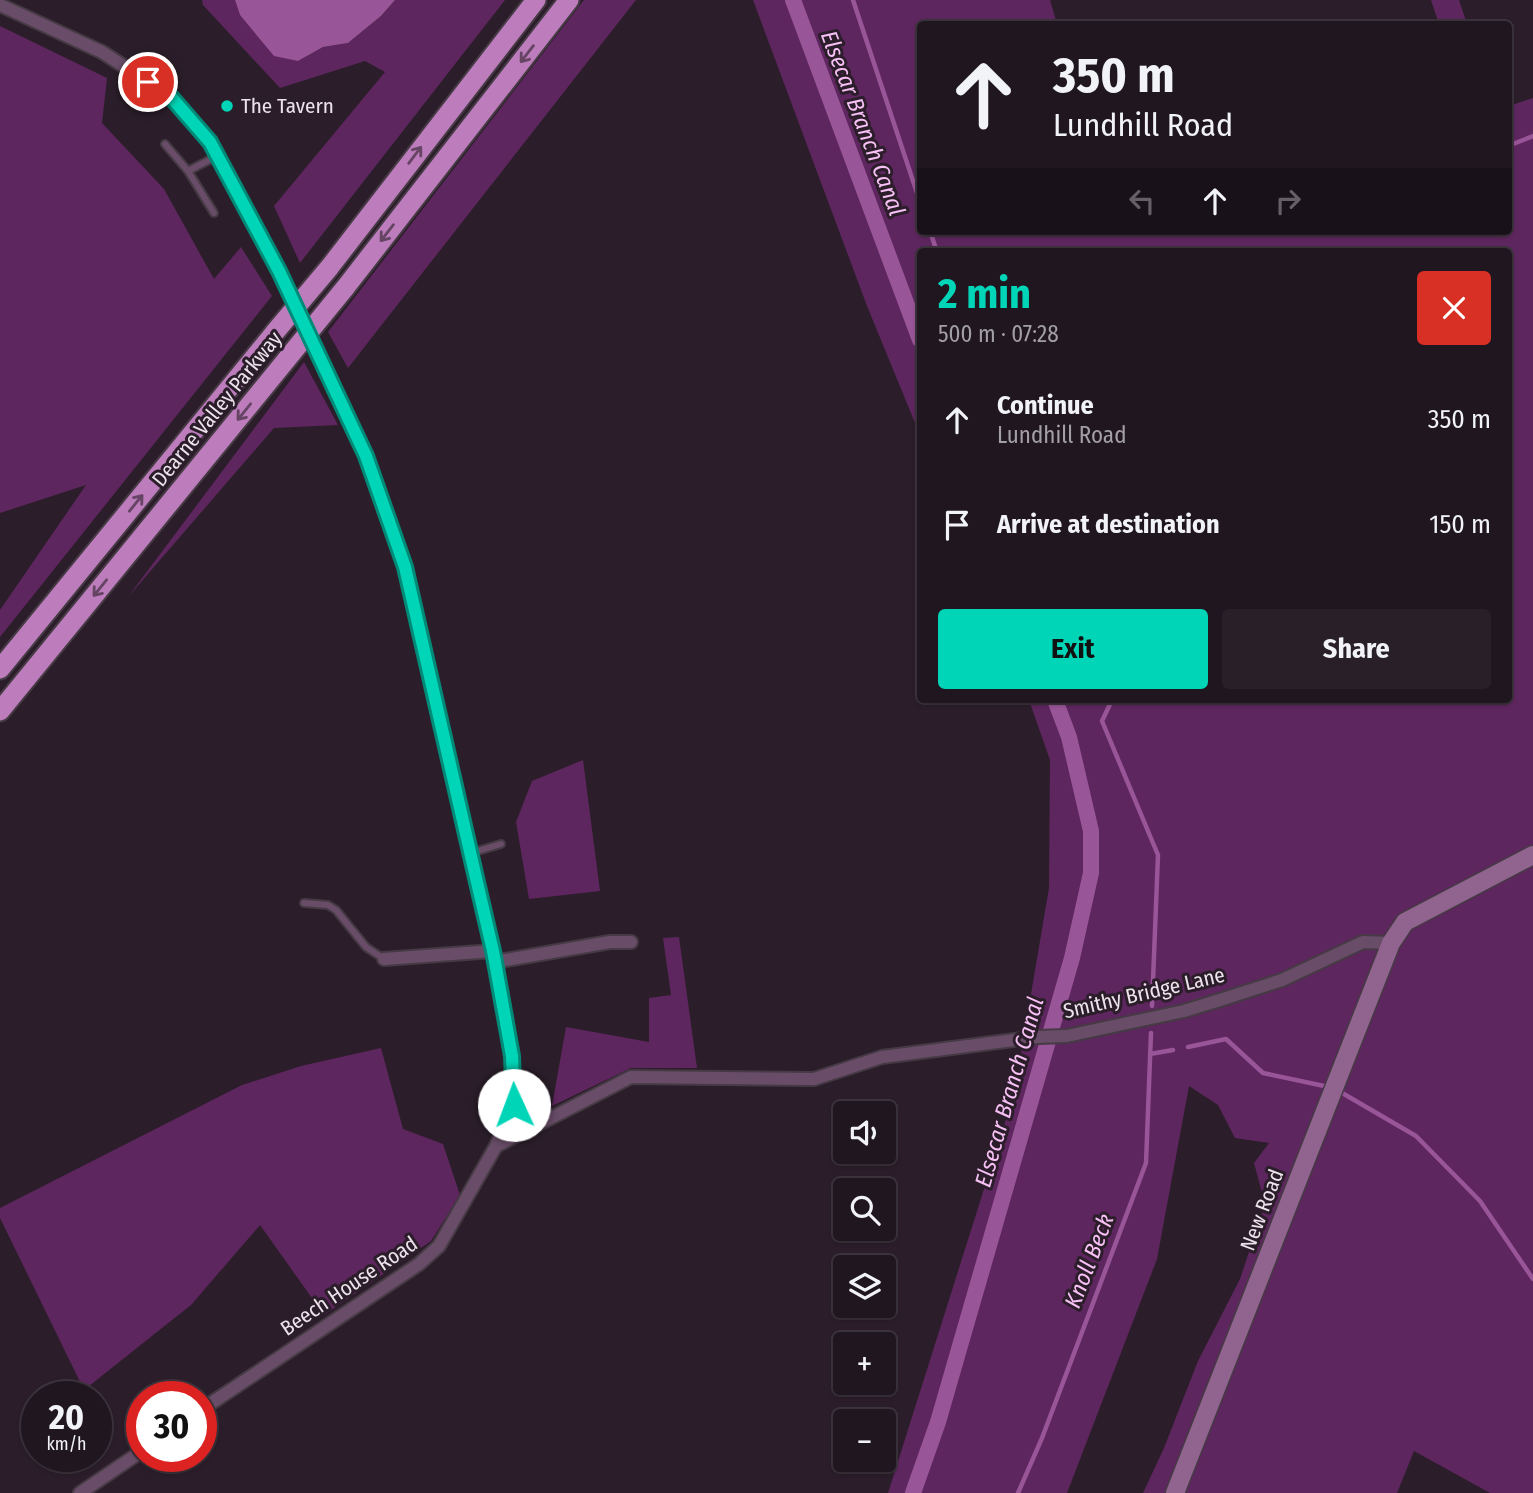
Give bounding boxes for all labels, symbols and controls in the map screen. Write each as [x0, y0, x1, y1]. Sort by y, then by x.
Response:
water label: Elsecar Branch Canal [815, 26, 911, 220]
one-way arrow [519, 44, 534, 62]
text: 350 m [1053, 46, 1175, 105]
icon: ahead [938, 49, 1029, 140]
pin [118, 52, 178, 112]
icon: arrive [129, 63, 167, 101]
place label: The Tavern [241, 93, 334, 119]
marker: The Tavern [219, 98, 235, 114]
text: Lundhill Road [1053, 106, 1233, 144]
one-way arrow [408, 147, 423, 165]
icon: left [1123, 182, 1161, 220]
icon: ahead [1196, 182, 1234, 220]
icon: right [1269, 182, 1307, 220]
one-way arrow [379, 224, 394, 242]
text: 2 min [938, 269, 1031, 319]
button: close [1417, 271, 1491, 345]
text: 500 m · 07:28 [938, 320, 1059, 348]
street label: Dearne Valley Parkway [146, 326, 288, 492]
text: Continue [997, 390, 1094, 421]
icon: ahead [938, 401, 976, 439]
one-way arrow [236, 402, 252, 420]
text: 350 m [1428, 404, 1491, 435]
text: Lundhill Road [997, 421, 1126, 449]
one-way arrow [128, 494, 144, 512]
icon: arrive [938, 506, 976, 544]
text: Arrive at destination [997, 509, 1220, 540]
text: 150 m [1429, 509, 1491, 540]
one-way arrow [92, 578, 108, 596]
button: Exit [938, 609, 1208, 689]
button: Share [1222, 609, 1491, 689]
street label: Smithy Bridge Lane [1061, 962, 1227, 1024]
water label: Elsecar Branch Canal [969, 994, 1049, 1190]
position arrow [477, 1068, 551, 1142]
map controls [833, 1101, 896, 1472]
button: sound [833, 1101, 896, 1164]
street label: New Road [1235, 1166, 1289, 1254]
button: search [833, 1178, 896, 1241]
water label: Knoll Beck [1058, 1210, 1120, 1312]
street label: Beech House Road [275, 1231, 423, 1341]
button: layers [833, 1255, 896, 1318]
button: + [833, 1332, 896, 1395]
speed limit sign: 30 [126, 1381, 217, 1472]
text: 20 [49, 1396, 84, 1438]
button: − [833, 1409, 896, 1472]
text: km/h [46, 1433, 87, 1455]

